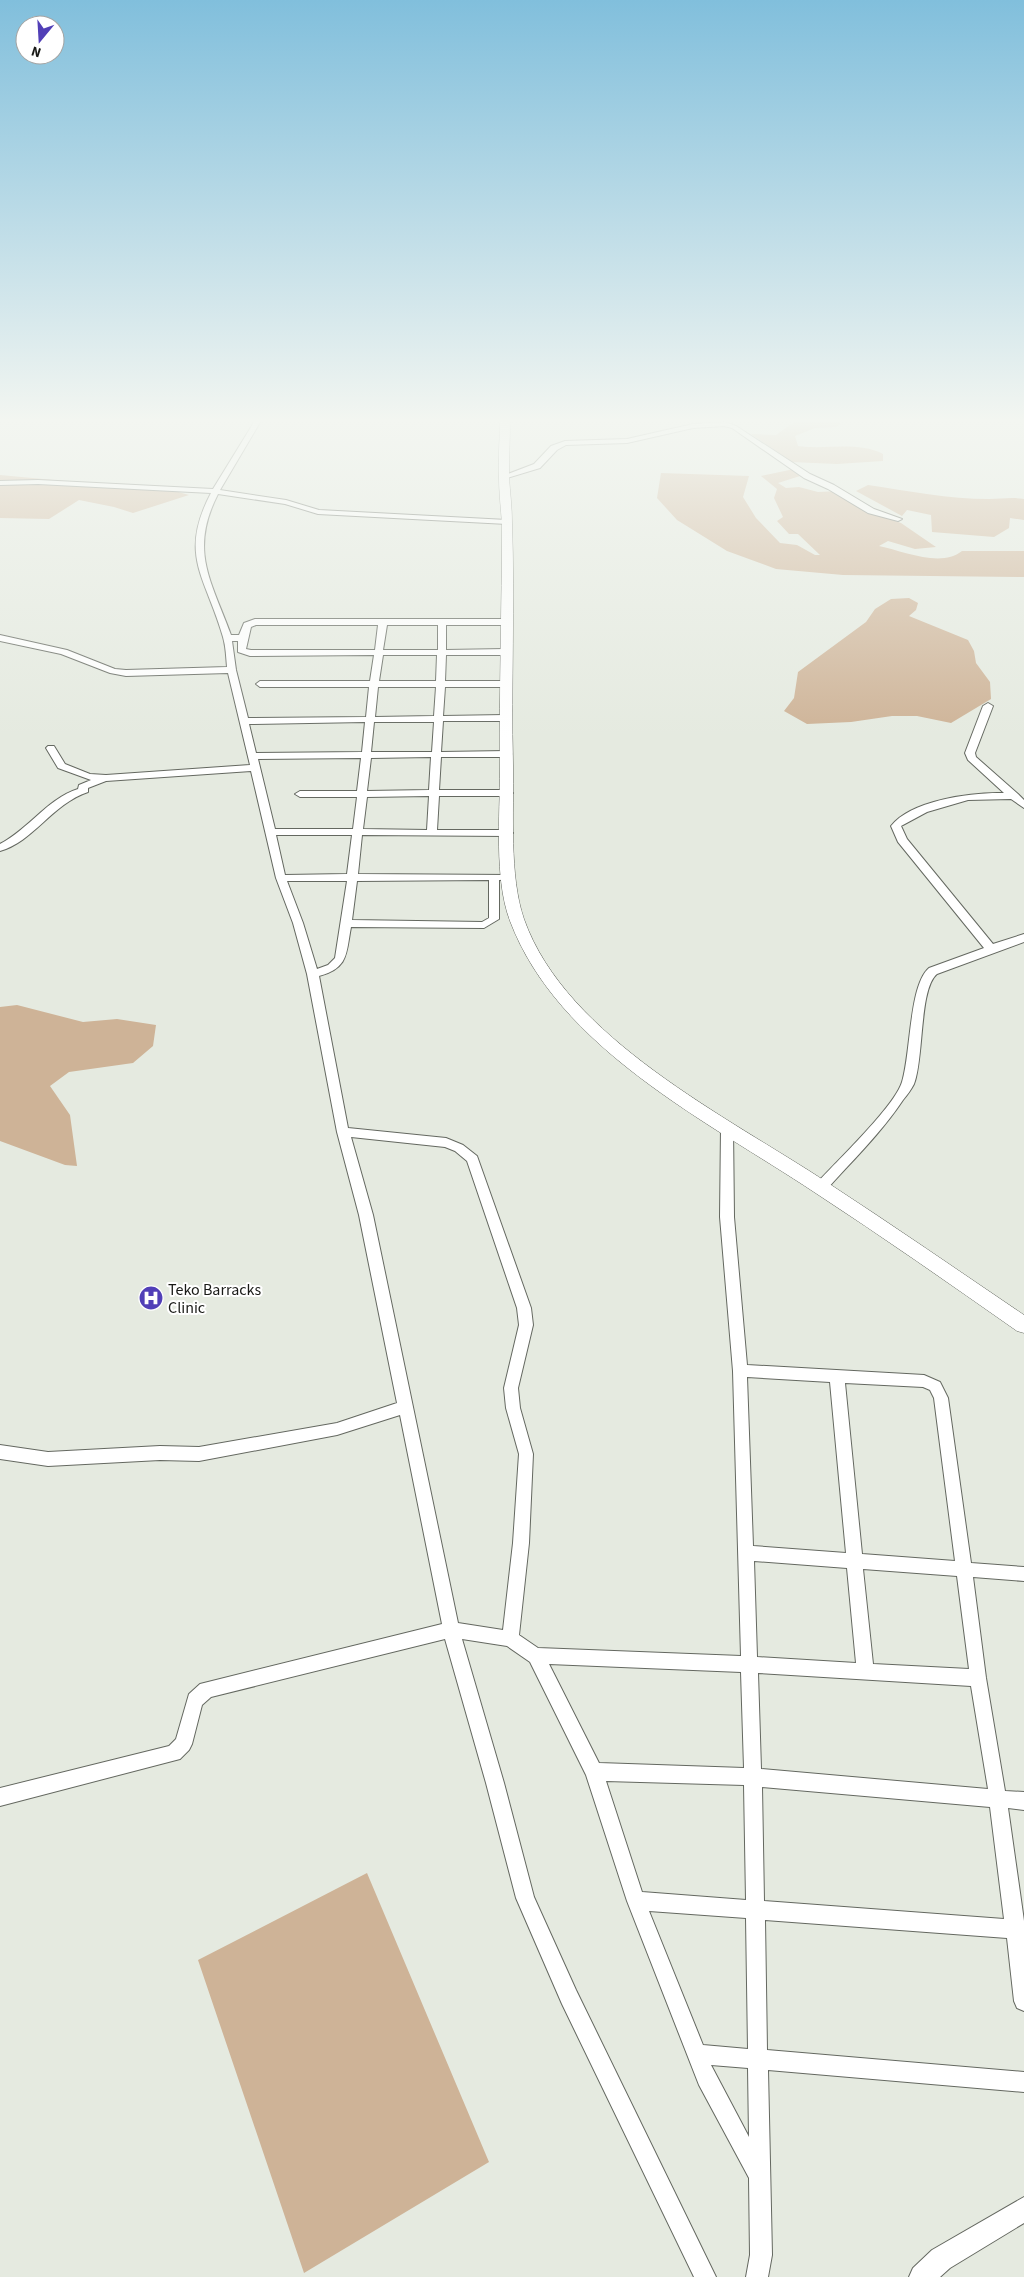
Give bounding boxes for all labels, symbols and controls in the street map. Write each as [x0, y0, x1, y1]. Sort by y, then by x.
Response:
north arrow [15, 15, 65, 65]
text: N [29, 40, 44, 62]
place label: Teko Barracks Clinic [168, 1279, 261, 1319]
hospital icon: Teko Barracks Clinic [138, 1285, 164, 1311]

